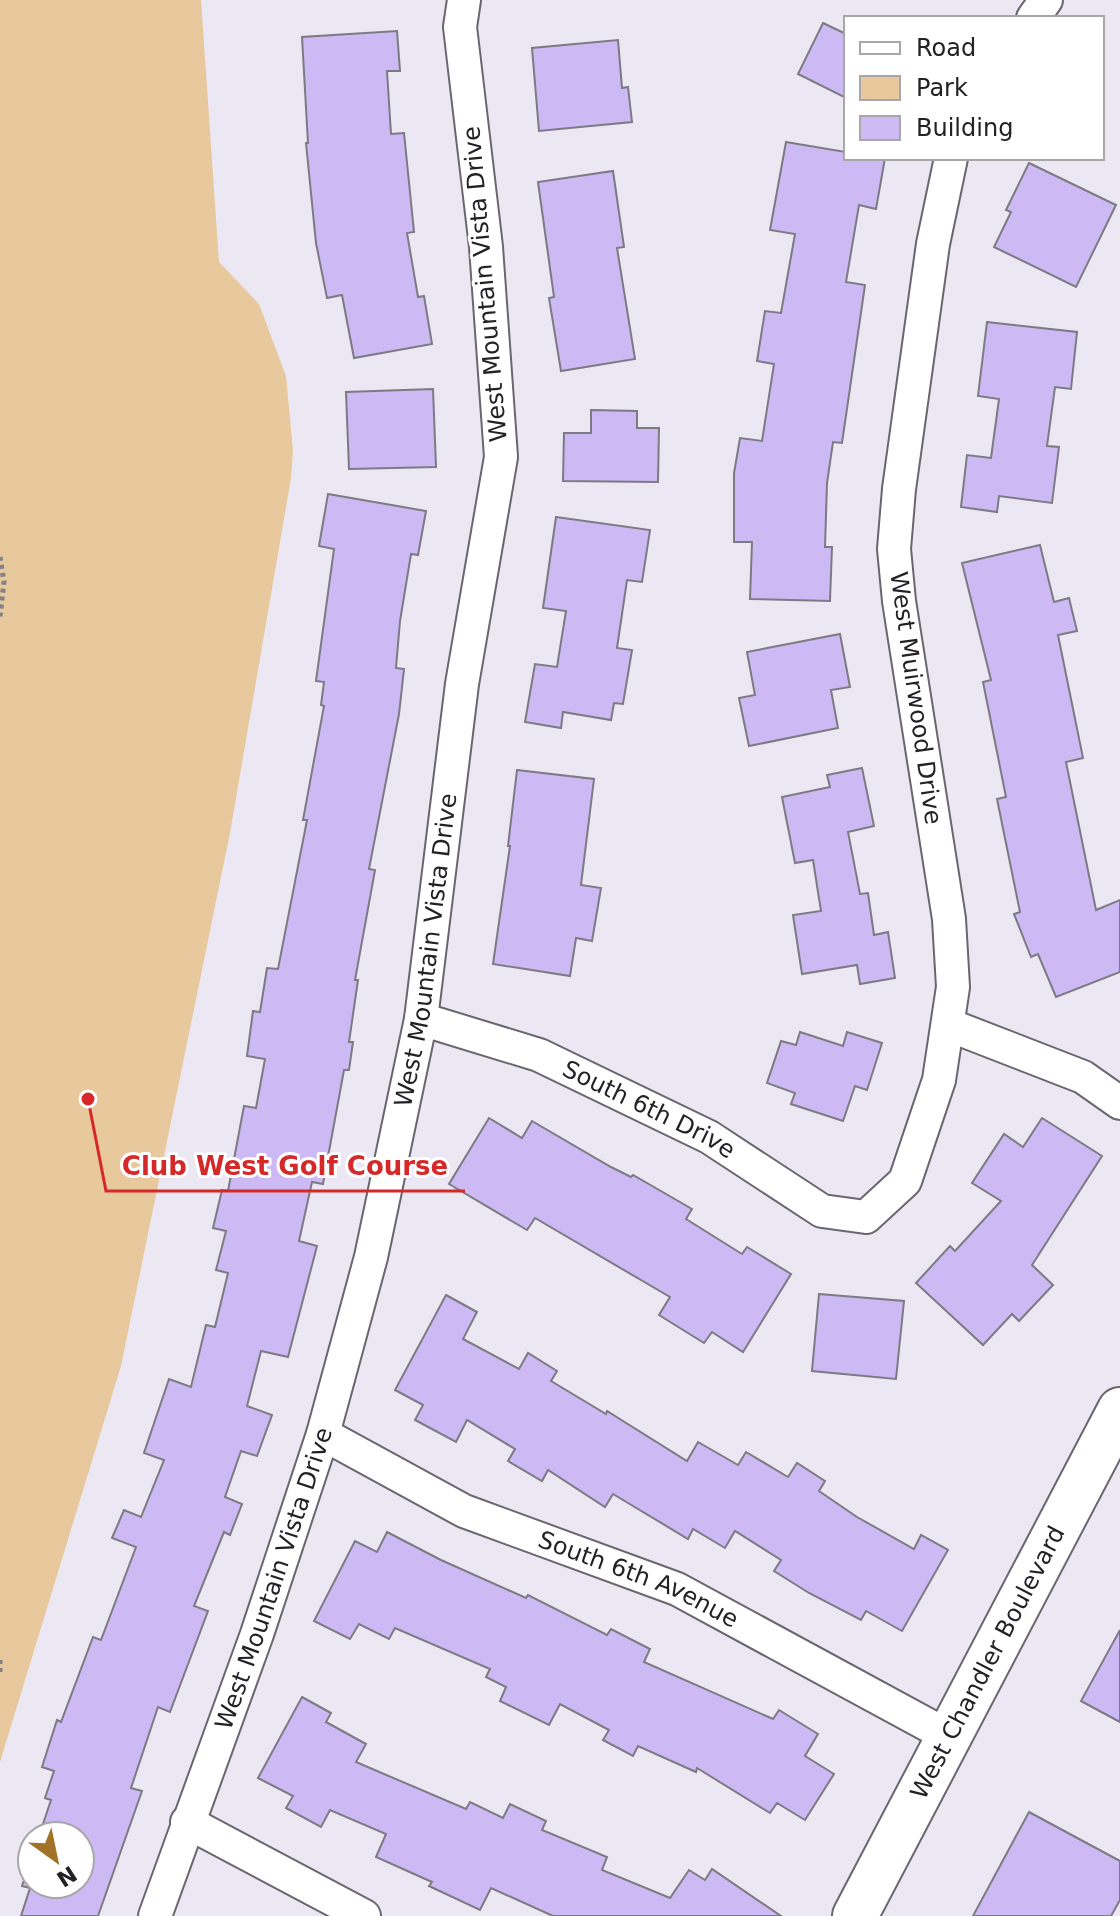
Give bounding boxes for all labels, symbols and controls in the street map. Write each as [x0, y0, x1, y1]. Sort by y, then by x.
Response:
legend [844, 16, 1104, 160]
text: Road [916, 34, 976, 62]
text: Park [916, 74, 968, 102]
text: Building [916, 114, 1013, 142]
street label: West Mountain Vista Drive [457, 125, 513, 443]
street label: West Muirwood Drive [884, 570, 948, 826]
street label: West Mountain Vista Drive [389, 792, 463, 1110]
street label: South 6th Drive [558, 1055, 740, 1164]
callout: Club West Golf Course [106, 1141, 465, 1191]
text: Club West Golf Course [122, 1151, 448, 1181]
street label: West Mountain Vista Drive [210, 1424, 338, 1733]
street label: West Chandler Boulevard [905, 1521, 1071, 1804]
street label: South 6th Avenue [535, 1525, 743, 1634]
north arrow [16, 1820, 96, 1900]
text: N [52, 1861, 81, 1892]

